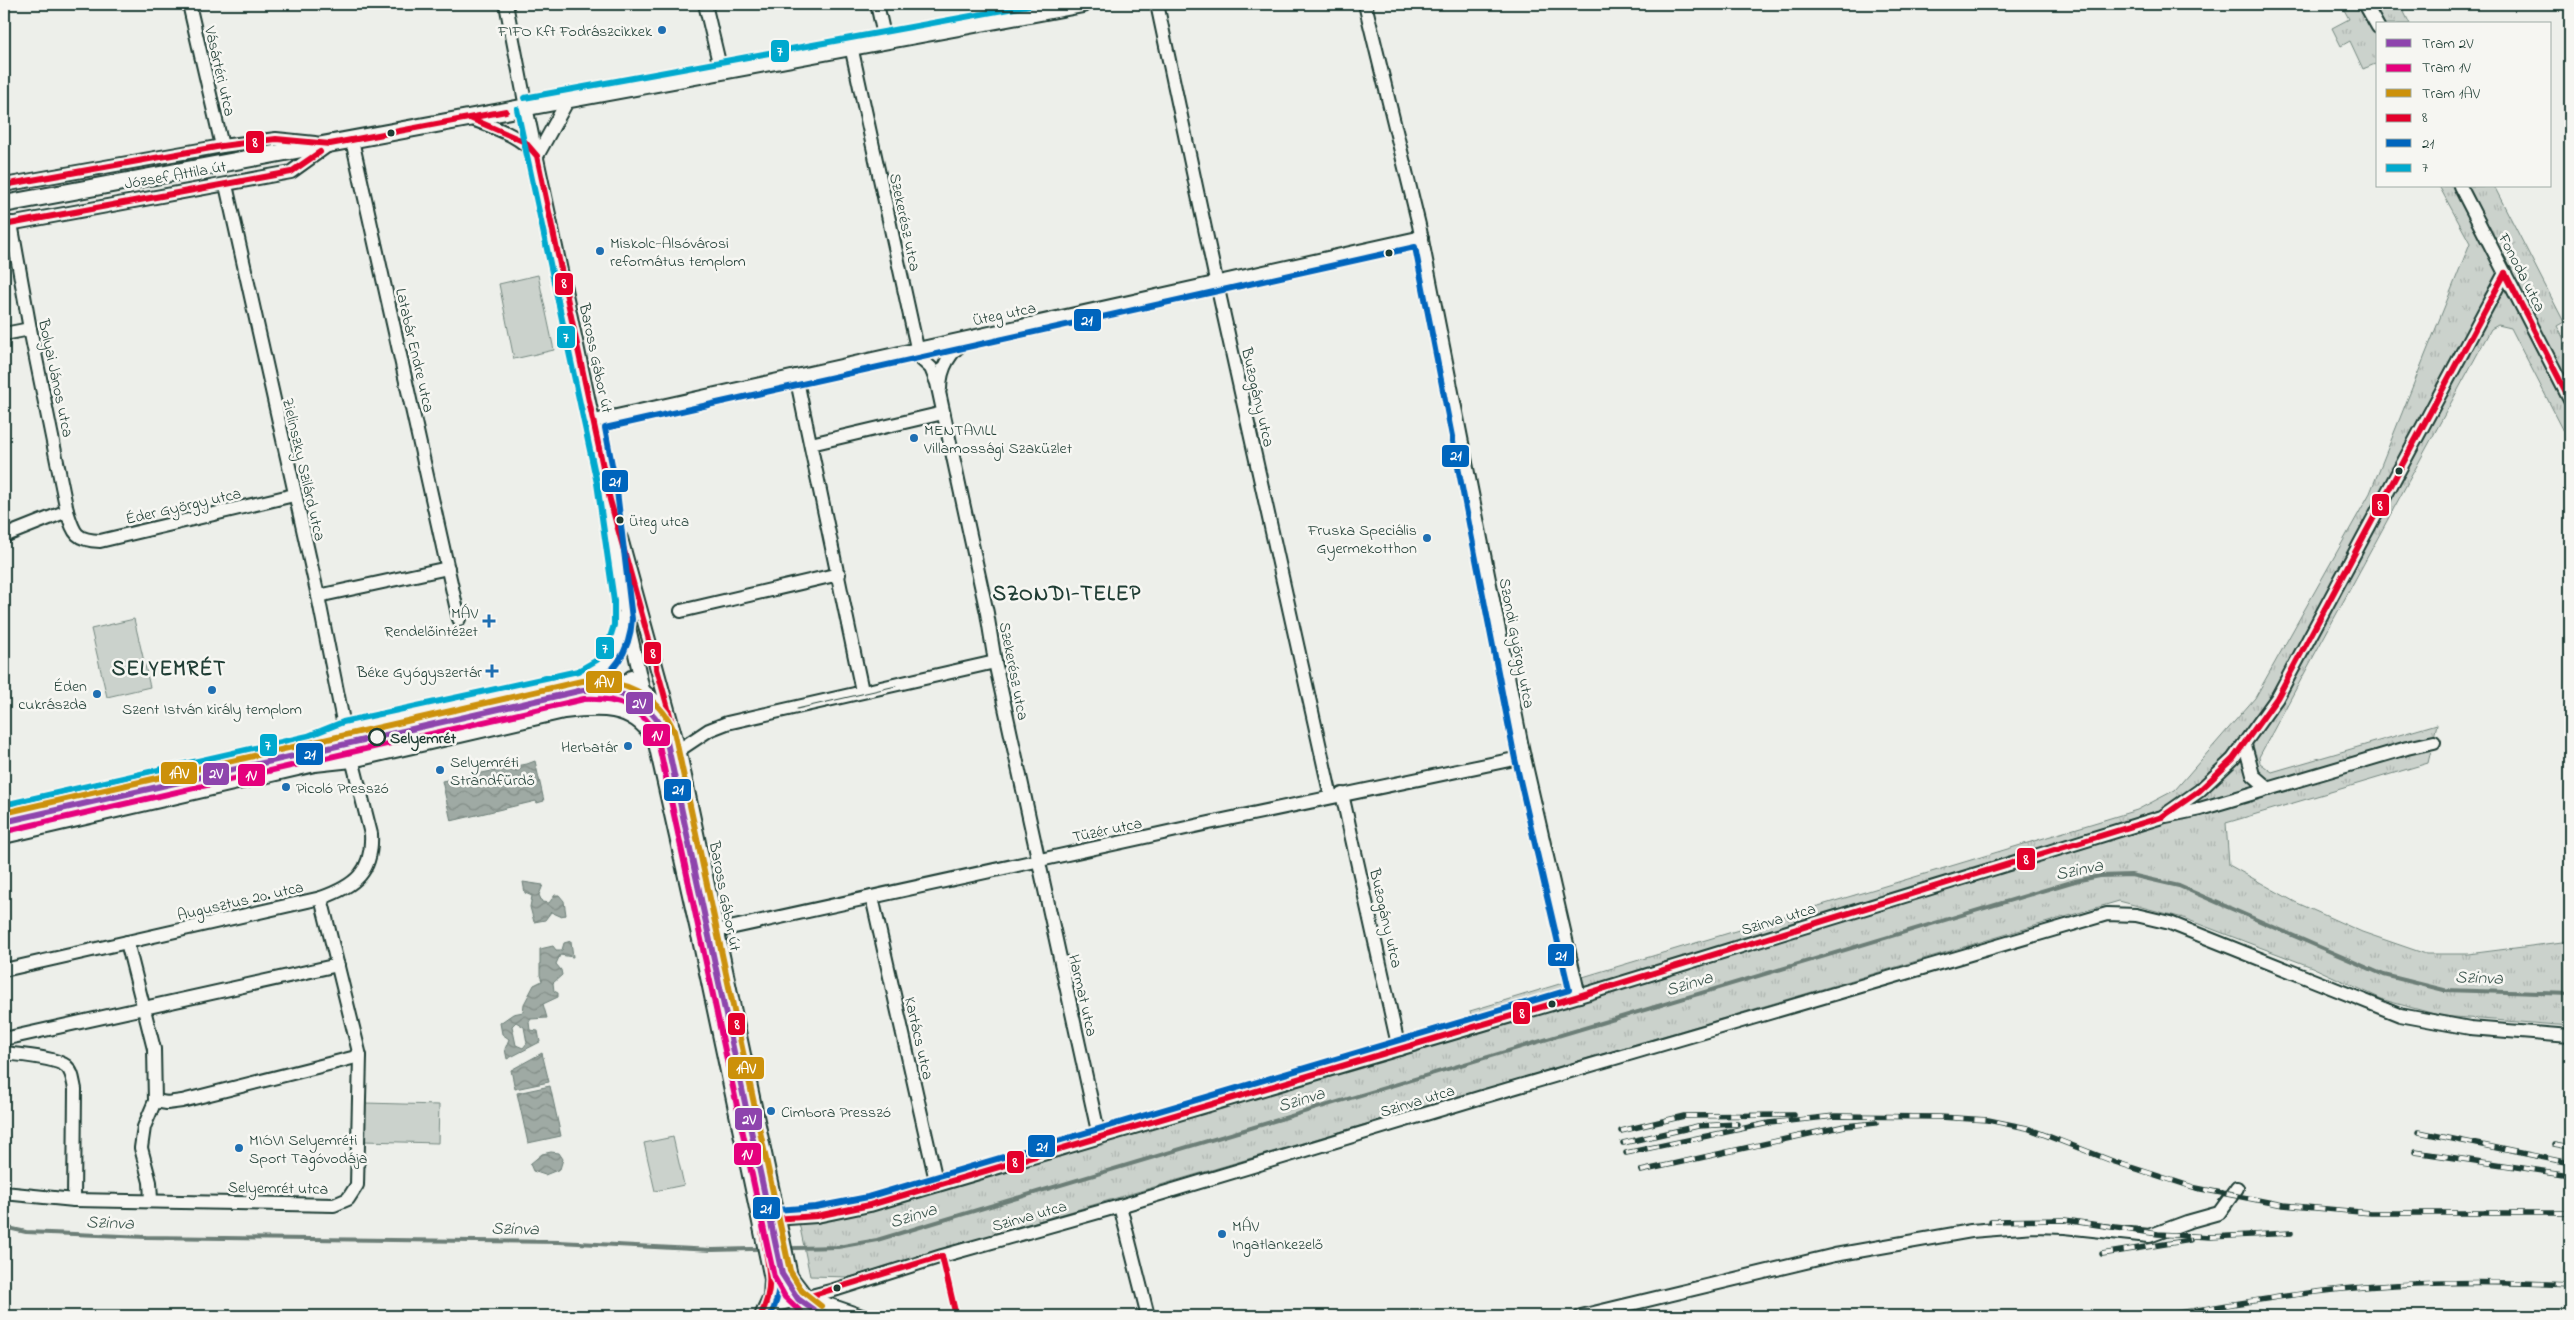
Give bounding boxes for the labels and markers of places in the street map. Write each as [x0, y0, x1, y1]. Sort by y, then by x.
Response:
place label: FIFO Kft Fodrászcikkek [497, 20, 653, 44]
marker: FIFO Kft Fodrászcikkek [656, 24, 668, 36]
unlabelled marker [386, 128, 396, 138]
place label: Miskolc-Alsóvárosi református templom [610, 232, 746, 274]
marker: Miskolc-Alsóvárosi református templom [594, 245, 606, 257]
unlabelled marker [1384, 248, 1394, 258]
place label: MENTAVILL Villamossági Szaküzlet [923, 419, 1073, 461]
marker: MENTAVILL Villamossági Szaküzlet [908, 432, 920, 444]
unlabelled marker [2394, 466, 2404, 476]
place label: Üteg utca [629, 511, 689, 534]
marker: Üteg utca [615, 515, 625, 525]
place label: Fruska Speciális Gyermekotthon [1307, 519, 1417, 561]
marker: Fruska Speciális Gyermekotthon [1421, 532, 1433, 544]
place label: MÁV Rendelőintézet [384, 602, 479, 644]
marker: MÁV Rendelőintézet [482, 614, 496, 628]
place label: Béke Gyógyszertár [356, 661, 482, 685]
marker: Béke Gyógyszertár [486, 665, 498, 677]
place label: Éden cukrászda [18, 675, 87, 717]
marker: Szent István király templom [206, 684, 218, 696]
marker: Éden cukrászda [91, 688, 103, 700]
place label: Szent István király templom [122, 698, 302, 722]
place label: Selyemrét [390, 727, 457, 752]
marker: Selyemrét [368, 728, 386, 746]
place label: Herbatár [561, 736, 618, 760]
marker: Herbatár [622, 740, 634, 752]
place label: Selyemréti Strandfürdő [450, 751, 535, 793]
marker: Selyemréti Strandfürdő [434, 764, 446, 776]
place label: Picoló Presszó [296, 777, 389, 801]
marker: Picoló Presszó [280, 781, 292, 793]
unlabelled marker [1547, 999, 1557, 1009]
place label: Cimbora Presszó [781, 1101, 891, 1125]
marker: Cimbora Presszó [765, 1105, 777, 1117]
place label: MIÓVI Selyemréti Sport Tagóvodája [249, 1129, 367, 1171]
marker: MIÓVI Selyemréti Sport Tagóvodája [233, 1142, 245, 1154]
place label: MÁV Ingatlankezelő [1232, 1215, 1323, 1257]
marker: MÁV Ingatlankezelő [1216, 1228, 1228, 1240]
unlabelled marker [832, 1283, 842, 1293]

